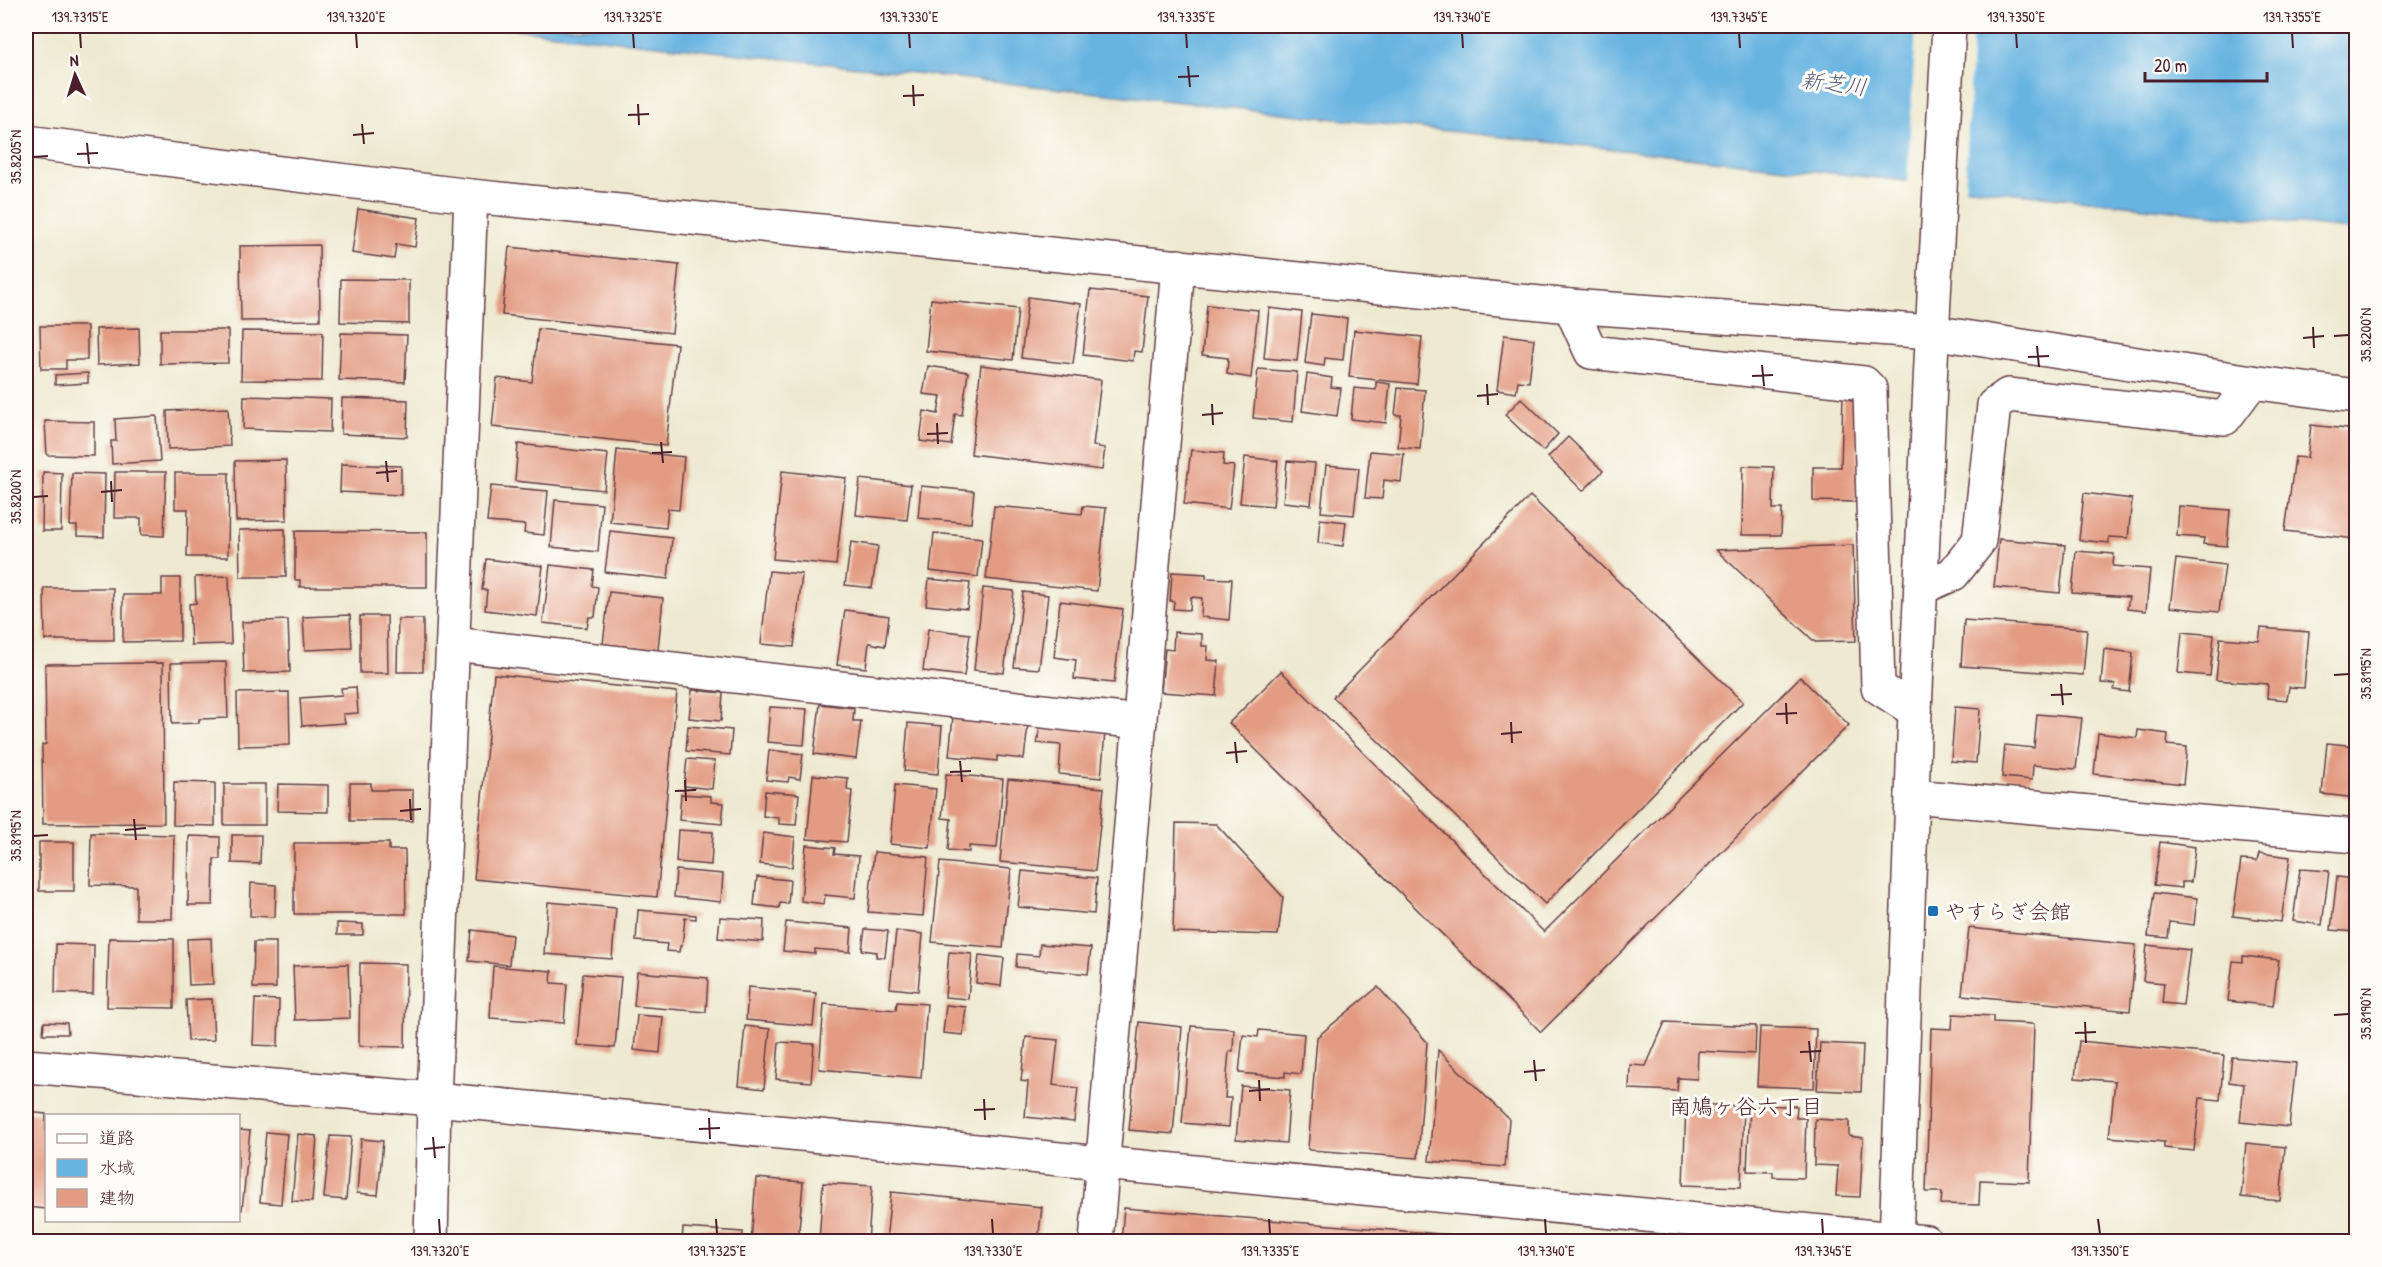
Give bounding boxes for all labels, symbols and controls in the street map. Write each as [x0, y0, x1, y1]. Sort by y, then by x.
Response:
text: 139.7315°E [52, 6, 109, 27]
text: 139.7320°E [327, 6, 386, 27]
text: 139.7325°E [604, 6, 663, 27]
text: 139.7330°E [880, 6, 939, 27]
text: 139.7335°E [1157, 6, 1215, 27]
text: 139.7340°E [1433, 6, 1491, 27]
text: 139.7345°E [1710, 6, 1768, 27]
text: 139.7350°E [1987, 6, 2045, 27]
text: 139.7355°E [2263, 6, 2321, 27]
north arrow [45, 45, 105, 105]
scale bar [2145, 45, 2266, 83]
text: N [69, 49, 79, 71]
text: 20 m [2154, 53, 2187, 78]
water label: 新芝川 [1799, 64, 1869, 102]
text: 35.8205°N [5, 130, 26, 184]
text: 35.8200°N [2355, 308, 2376, 362]
text: 35.8200°N [5, 470, 26, 524]
text: 35.8195°N [2355, 648, 2376, 700]
text: 35.8195°N [5, 810, 26, 862]
place label: やすらぎ会館 [1945, 897, 2071, 926]
marker: やすらぎ会館 [1926, 904, 1940, 918]
text: 35.8190°N [2355, 988, 2376, 1040]
district label: 南鳩ヶ谷六丁目 [1669, 1091, 1823, 1121]
legend [45, 1114, 240, 1222]
text: 道路 [99, 1125, 135, 1150]
text: 水域 [99, 1155, 135, 1180]
text: 建物 [99, 1185, 135, 1210]
text: 139.7320°E [411, 1240, 470, 1261]
text: 139.7325°E [688, 1240, 747, 1261]
text: 139.7330°E [964, 1240, 1023, 1261]
text: 139.7335°E [1241, 1240, 1299, 1261]
text: 139.7340°E [1517, 1240, 1575, 1261]
text: 139.7345°E [1794, 1240, 1852, 1261]
text: 139.7350°E [2071, 1240, 2129, 1261]

